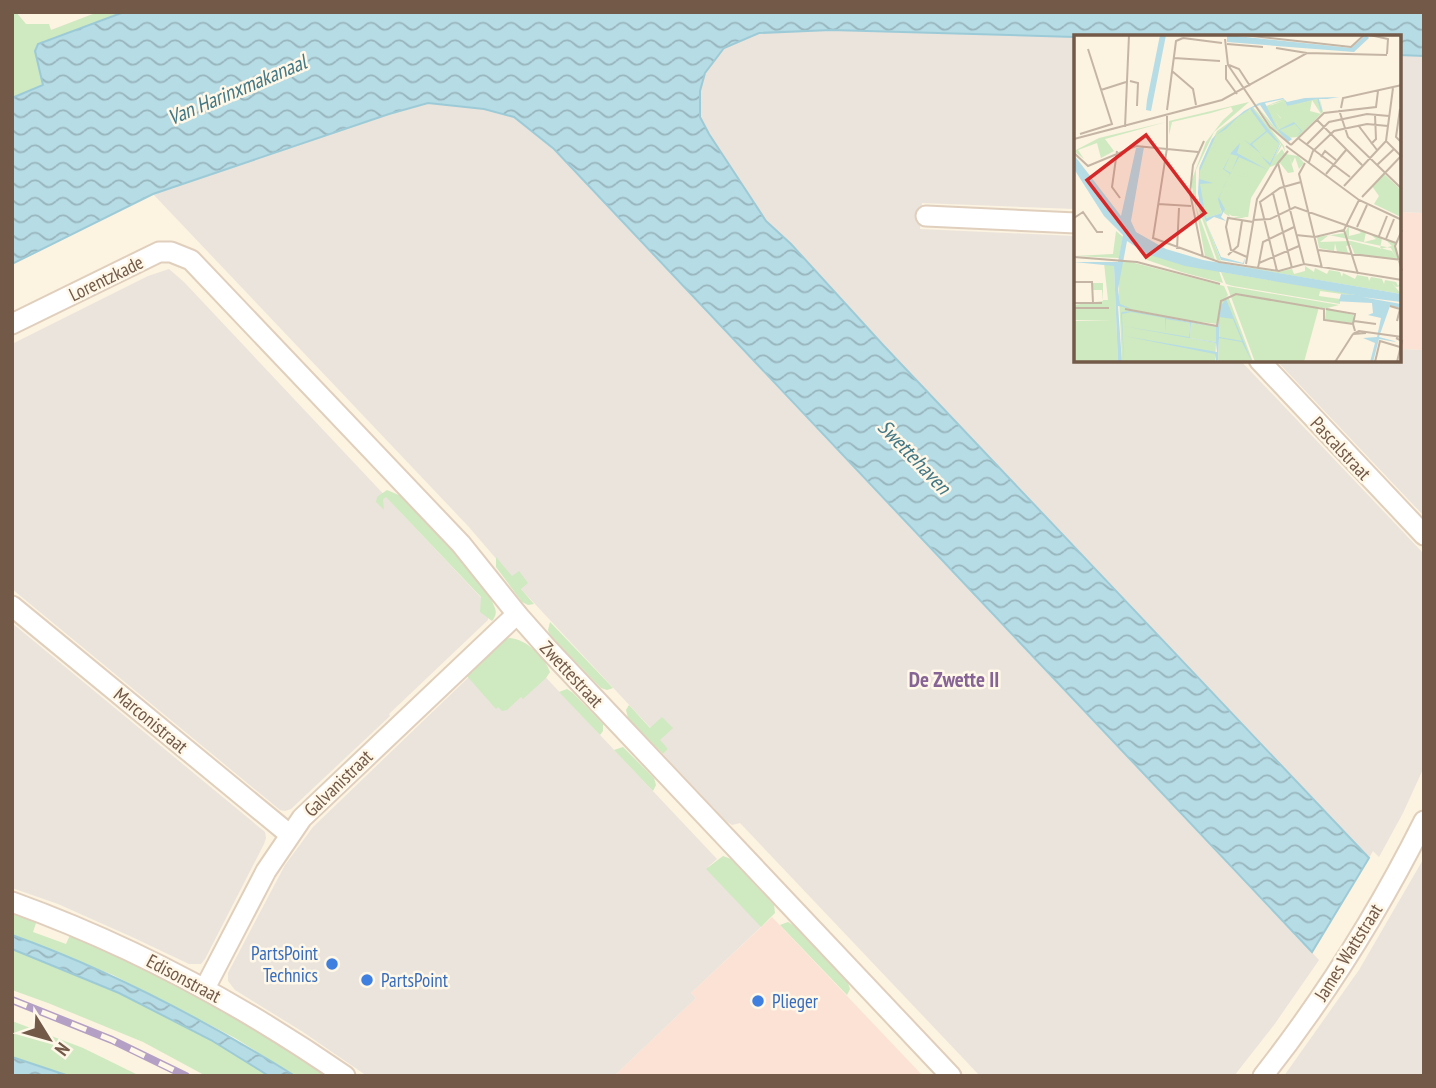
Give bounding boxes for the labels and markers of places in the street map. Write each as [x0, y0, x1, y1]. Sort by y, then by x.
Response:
place label: PartsPoint Technics [251, 941, 319, 987]
marker: PartsPoint Technics [324, 956, 340, 972]
place label: PartsPoint [381, 968, 449, 992]
marker: PartsPoint [359, 972, 375, 988]
place label: Plieger [772, 989, 819, 1013]
marker: Plieger [750, 993, 766, 1009]

